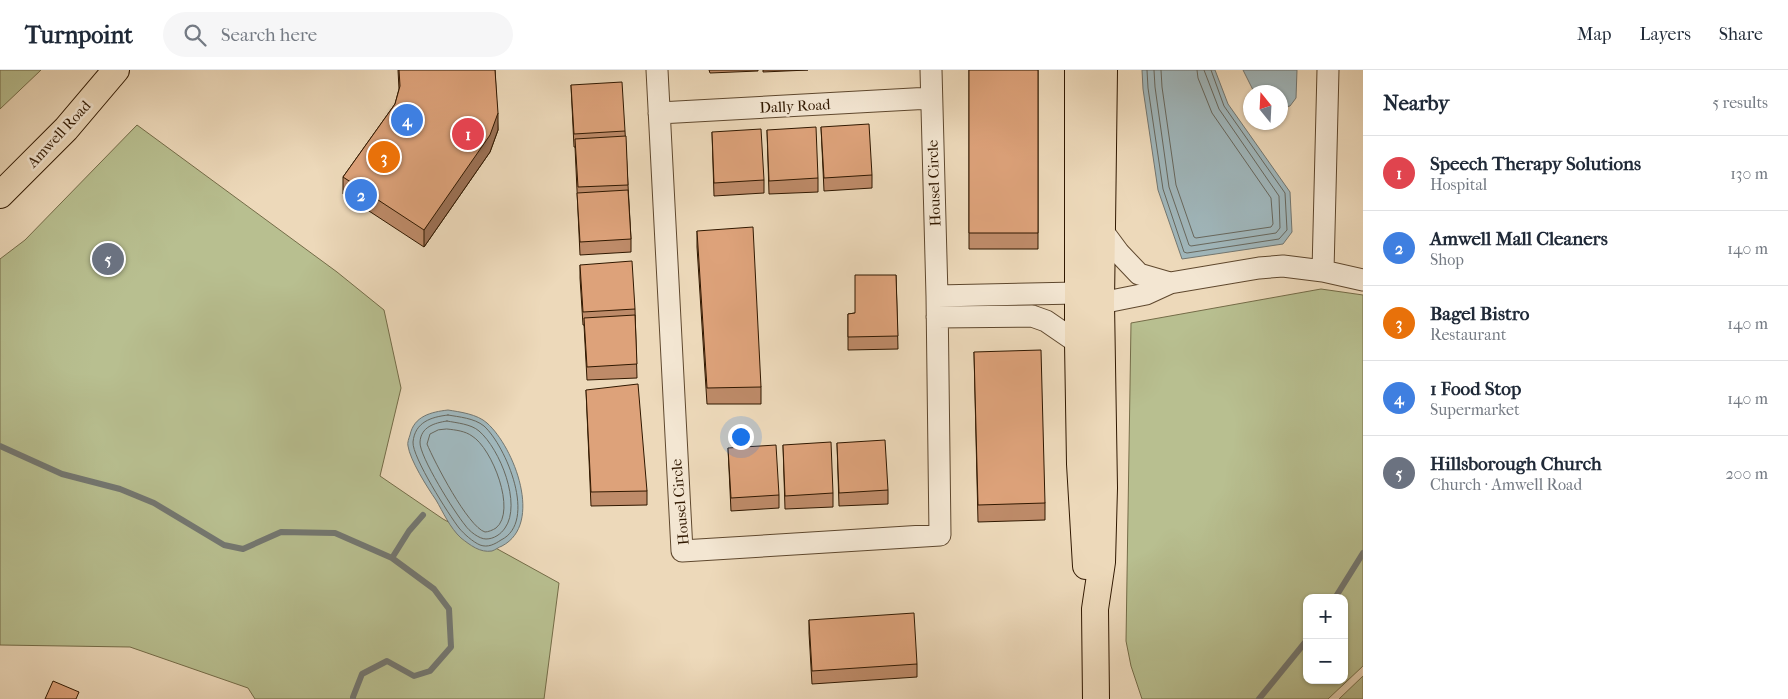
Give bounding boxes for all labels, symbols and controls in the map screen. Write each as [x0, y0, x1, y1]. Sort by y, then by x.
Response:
search box [163, 12, 513, 57]
text: Turnpoint [25, 21, 133, 49]
icon: search [181, 21, 209, 49]
text: Search here [221, 24, 317, 46]
text: Map [1577, 24, 1611, 45]
text: Layers [1639, 24, 1691, 45]
text: Share [1719, 24, 1763, 45]
north arrow [1243, 85, 1288, 130]
text: Nearby [1383, 91, 1449, 115]
text: 5 results [1712, 93, 1768, 112]
street label: Dally Road [759, 95, 832, 117]
street label: Amwell Road [23, 96, 95, 172]
pin: 4 [391, 101, 423, 139]
pin: 1 [452, 115, 484, 153]
pin: 3 [368, 138, 400, 176]
street label: Housel Circle [923, 139, 945, 227]
text: Speech Therapy Solutions [1430, 153, 1641, 175]
text: 1 [1396, 164, 1402, 183]
text: 130 m [1730, 164, 1768, 183]
text: Hospital [1430, 175, 1487, 194]
pin: 2 [345, 176, 377, 214]
text: Amwell Mall Cleaners [1430, 228, 1608, 250]
text: 2 [1395, 239, 1403, 258]
text: 140 m [1727, 239, 1768, 258]
pin: 5 [92, 240, 124, 278]
text: Shop [1430, 250, 1464, 269]
text: Bagel Bistro [1430, 303, 1529, 325]
text: 3 [1396, 314, 1402, 333]
text: 140 m [1727, 314, 1768, 333]
text: Restaurant [1430, 325, 1506, 344]
text: 1 Food Stop [1430, 378, 1521, 400]
text: 4 [1394, 389, 1404, 408]
text: 140 m [1727, 389, 1768, 408]
text: Supermarket [1430, 400, 1520, 419]
your location [728, 424, 754, 450]
text: Hillsborough Church [1430, 453, 1602, 475]
street label: Housel Circle [667, 457, 693, 546]
text: 5 [1396, 464, 1402, 483]
text: 200 m [1725, 464, 1768, 483]
text: Church · Amwell Road [1430, 475, 1582, 494]
map controls [1303, 594, 1348, 684]
button: + [1303, 594, 1348, 639]
button: − [1303, 639, 1348, 684]

